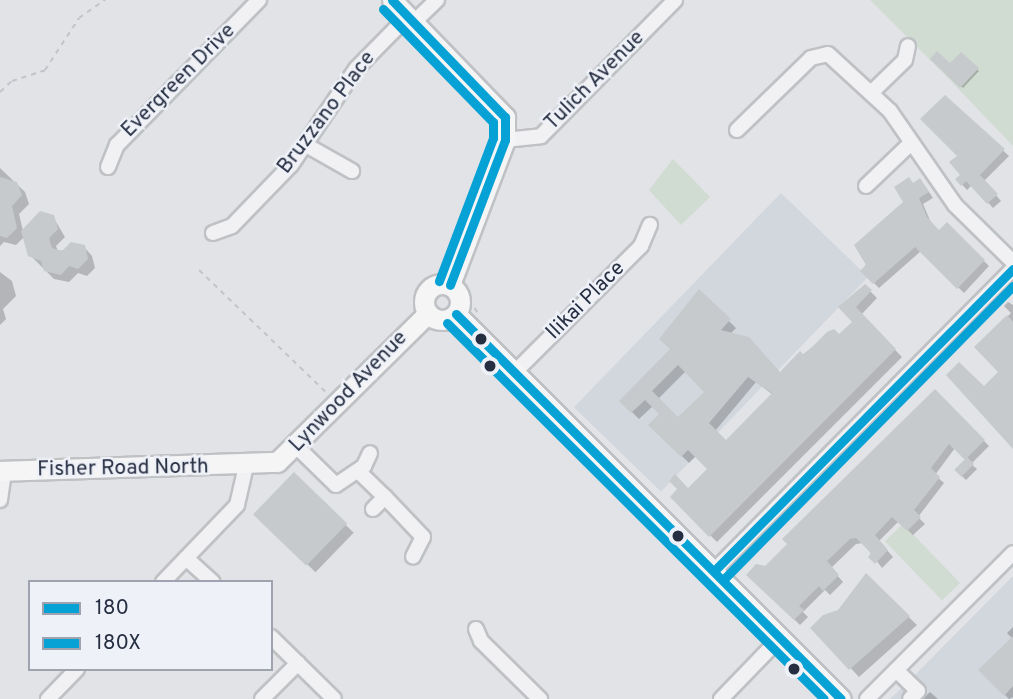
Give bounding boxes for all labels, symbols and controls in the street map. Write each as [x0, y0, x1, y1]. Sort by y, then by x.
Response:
street label: Evergreen Drive [117, 19, 241, 143]
street label: Tulich Avenue [540, 26, 650, 136]
street label: Bruzzano Place [273, 47, 381, 179]
street label: Ilikai Place [541, 256, 631, 346]
street label: Lynwood Avenue [284, 326, 414, 458]
unlabelled marker [474, 332, 488, 346]
unlabelled marker [483, 359, 497, 373]
street label: Fisher Road North [37, 455, 209, 483]
unlabelled marker [671, 529, 685, 543]
legend [28, 580, 273, 671]
text: 180 [95, 595, 129, 622]
text: 180X [95, 630, 141, 657]
unlabelled marker [787, 662, 801, 676]

